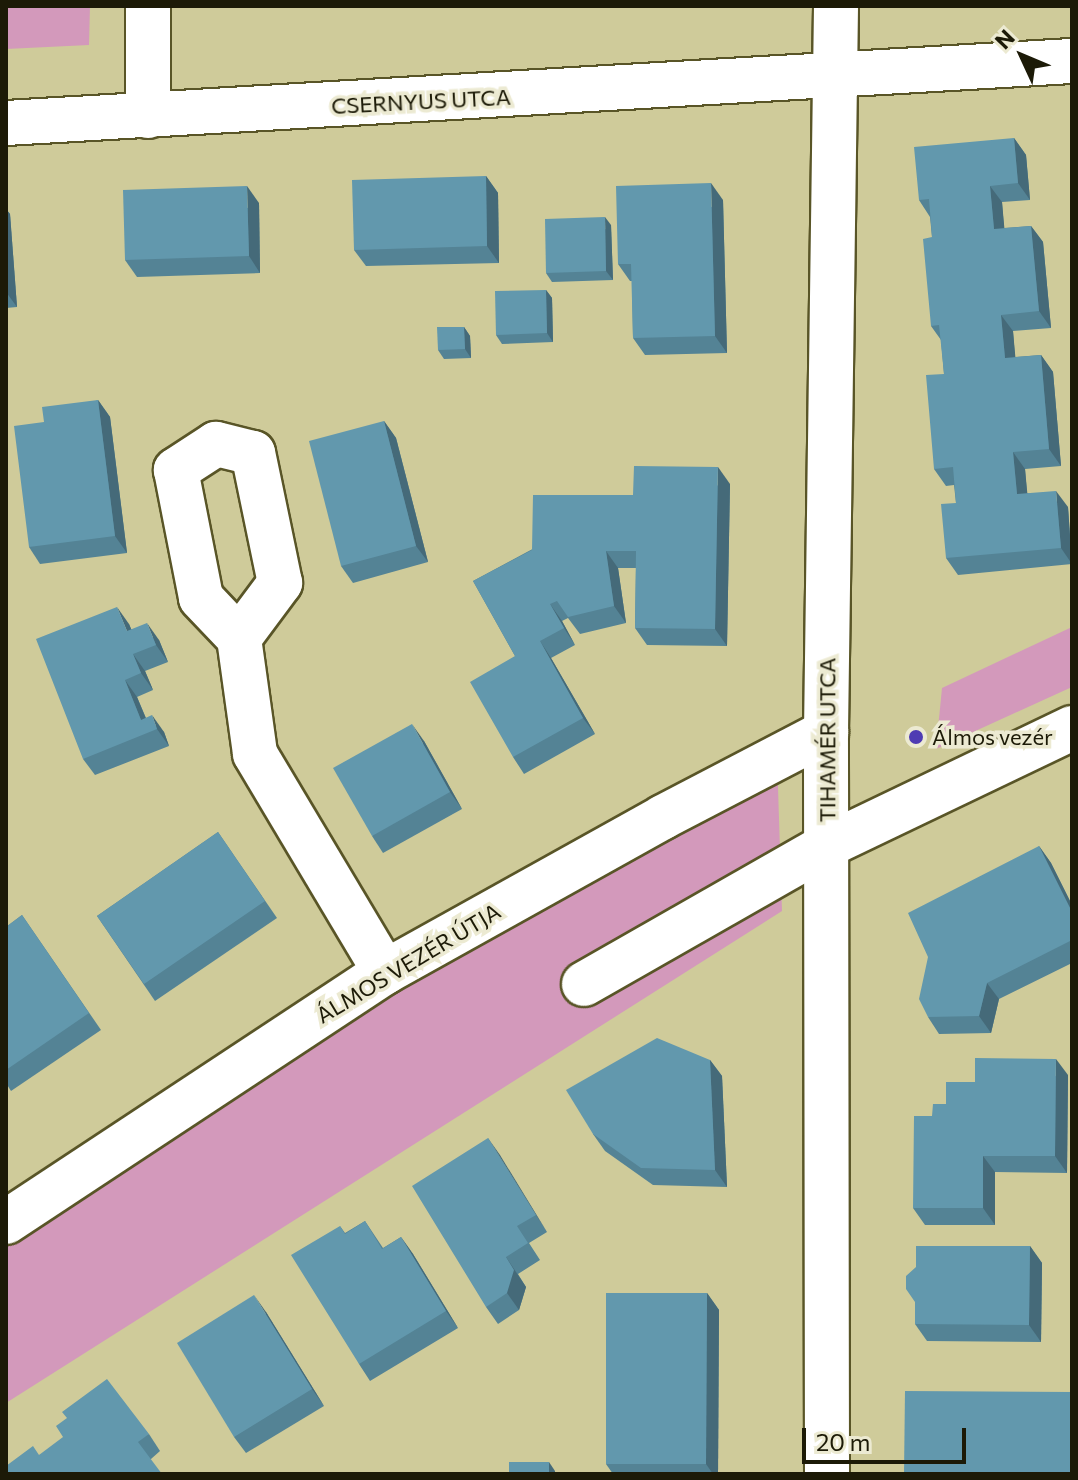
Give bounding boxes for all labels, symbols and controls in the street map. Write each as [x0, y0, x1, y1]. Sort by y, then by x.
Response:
north arrow [982, 16, 1062, 96]
text: N [989, 24, 1020, 54]
street label: CSERNYUS UTCA [331, 83, 511, 119]
street label: TIHAMÉR UTCA [814, 658, 840, 822]
place label: Álmos vezér [932, 724, 1053, 750]
marker: Álmos vezér [907, 728, 925, 746]
street label: ÁLMOS VEZÉR ÚTJA [311, 898, 505, 1028]
scale bar [806, 1412, 970, 1462]
text: 20 m [816, 1427, 870, 1456]

